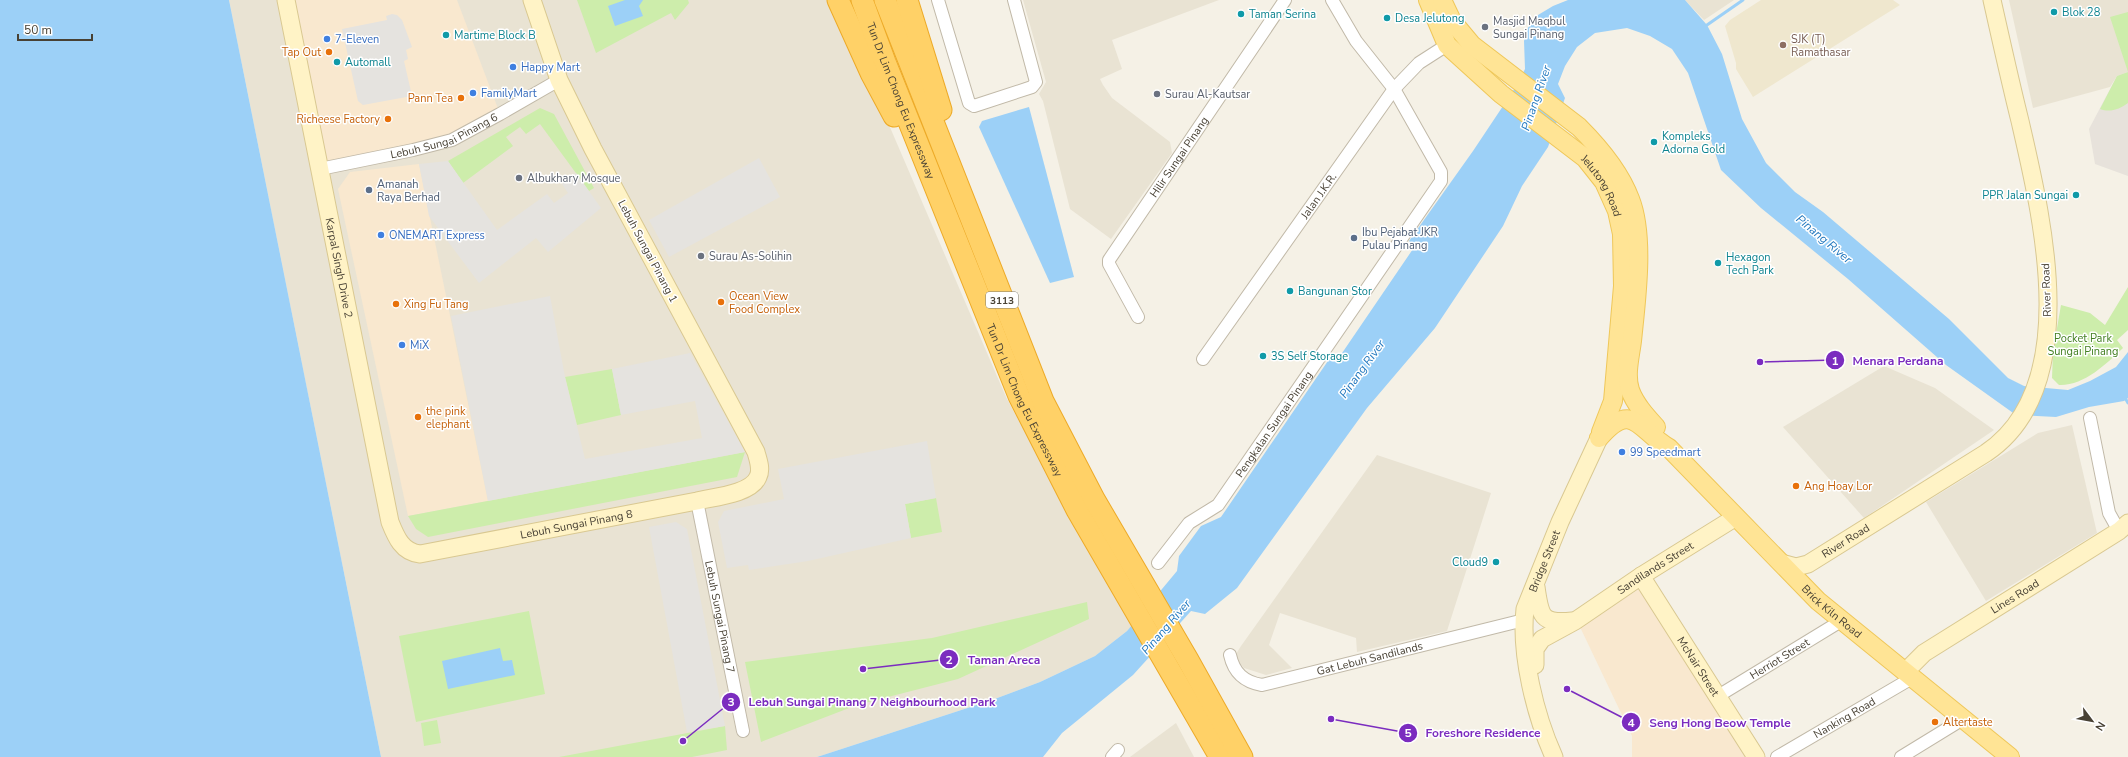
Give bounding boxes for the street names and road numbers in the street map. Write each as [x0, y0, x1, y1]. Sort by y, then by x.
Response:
street label: Tun Dr Lim Chong Eu Expressway [863, 21, 938, 182]
street label: Lebuh Sungai Pinang 6 [389, 109, 501, 162]
street label: Hilir Sungai Pinang [1146, 114, 1212, 201]
street label: Jelutong Road [1577, 150, 1625, 218]
street label: Jalan J.K.R. [1297, 170, 1340, 223]
street label: Lebuh Sungai Pinang 1 [614, 197, 681, 305]
street label: Karpal Singh Drive 2 [322, 216, 356, 319]
street label: River Road [2038, 263, 2055, 317]
road number: 3113 [986, 292, 1018, 308]
street label: Tun Dr Lim Chong Eu Expressway [983, 321, 1066, 480]
street label: Pengkalan Sungai Pinang [1232, 368, 1316, 480]
street label: Lebuh Sungai Pinang 8 [519, 506, 634, 543]
street label: River Road [1819, 520, 1872, 562]
street label: Bridge Street [1526, 528, 1564, 594]
street label: Sandilands Street [1614, 538, 1697, 598]
street label: Lebuh Sungai Pinang 7 [701, 559, 738, 674]
street label: Lines Road [1988, 576, 2042, 617]
street label: Brick Kiln Road [1798, 582, 1865, 642]
street label: McNair Street [1673, 634, 1723, 699]
street label: Herriot Street [1747, 635, 1813, 683]
street label: Gat Lebuh Sandilands [1315, 638, 1424, 679]
street label: Nanking Road [1811, 694, 1878, 742]

